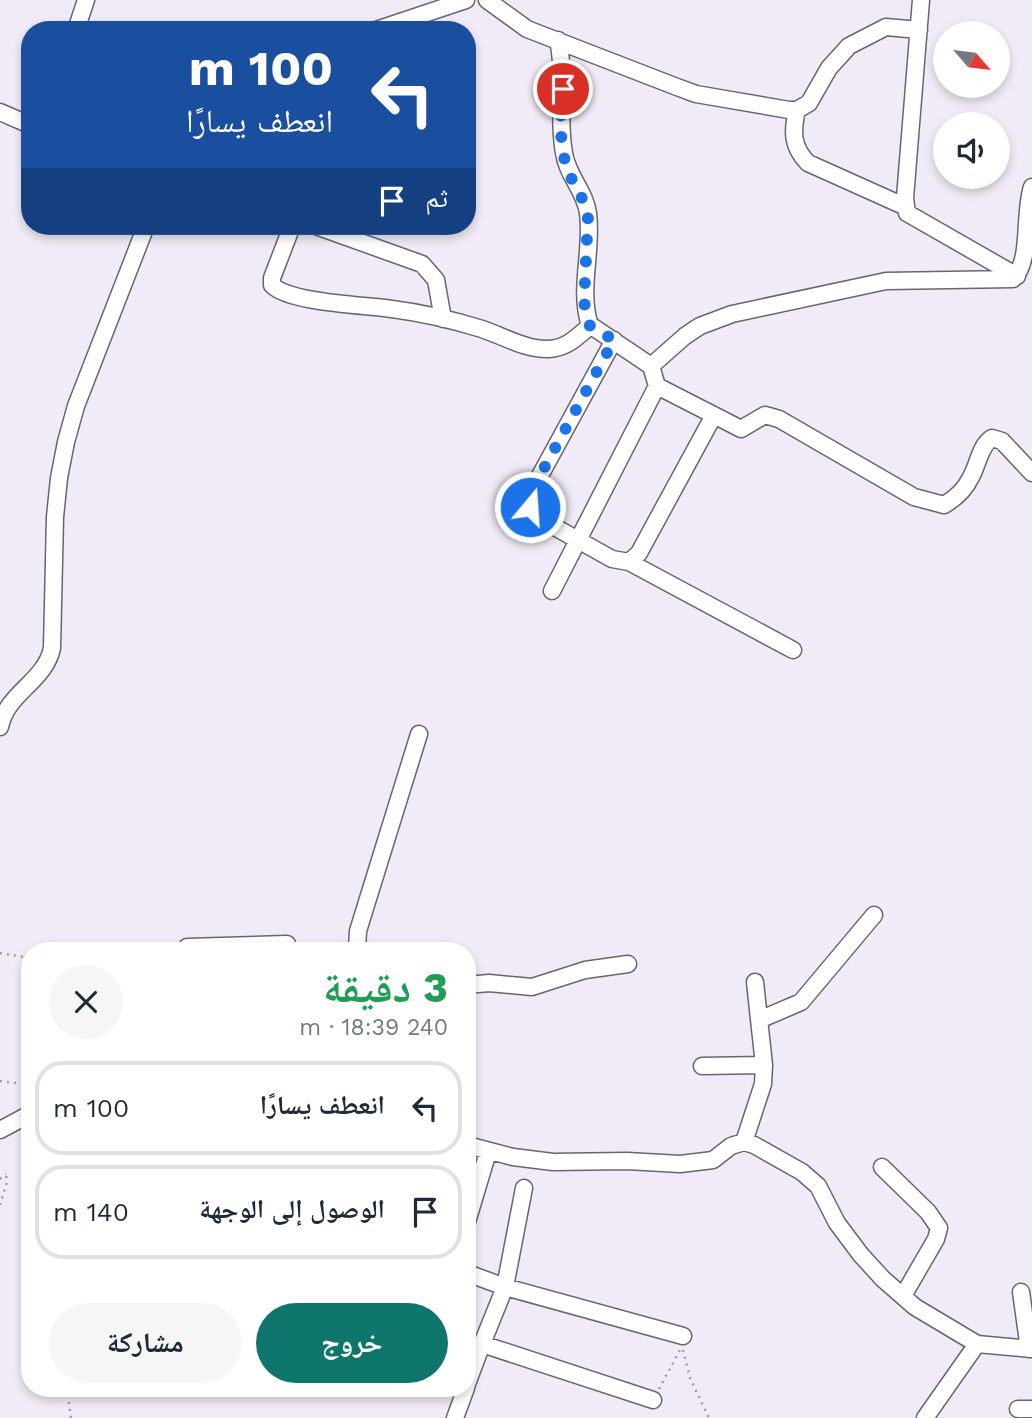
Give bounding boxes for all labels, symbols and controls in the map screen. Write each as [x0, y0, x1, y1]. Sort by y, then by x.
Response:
north arrow [933, 21, 1010, 98]
map controls [933, 21, 1010, 189]
text: 100 m [189, 39, 333, 97]
icon: left [357, 49, 448, 140]
pin [533, 59, 593, 119]
icon: arrive [544, 70, 582, 108]
text: انعطف يسارًا [186, 102, 333, 140]
button: sound [933, 112, 1010, 189]
icon: arrive [373, 182, 411, 220]
text: ثم [425, 183, 448, 213]
position arrow [493, 470, 567, 544]
text: 3 دقيقة [323, 963, 448, 1012]
button: close [49, 965, 123, 1039]
text: 240 m · 18:39 [299, 1014, 448, 1041]
icon: left [406, 1089, 444, 1127]
text: انعطف يسارًا [260, 1090, 385, 1120]
text: 100 m [53, 1093, 129, 1123]
icon: arrive [406, 1193, 444, 1231]
text: الوصول إلى الوجهة [199, 1194, 385, 1224]
text: 140 m [53, 1197, 129, 1227]
button: مشاركة [49, 1303, 242, 1383]
button: خروج [256, 1303, 448, 1383]

